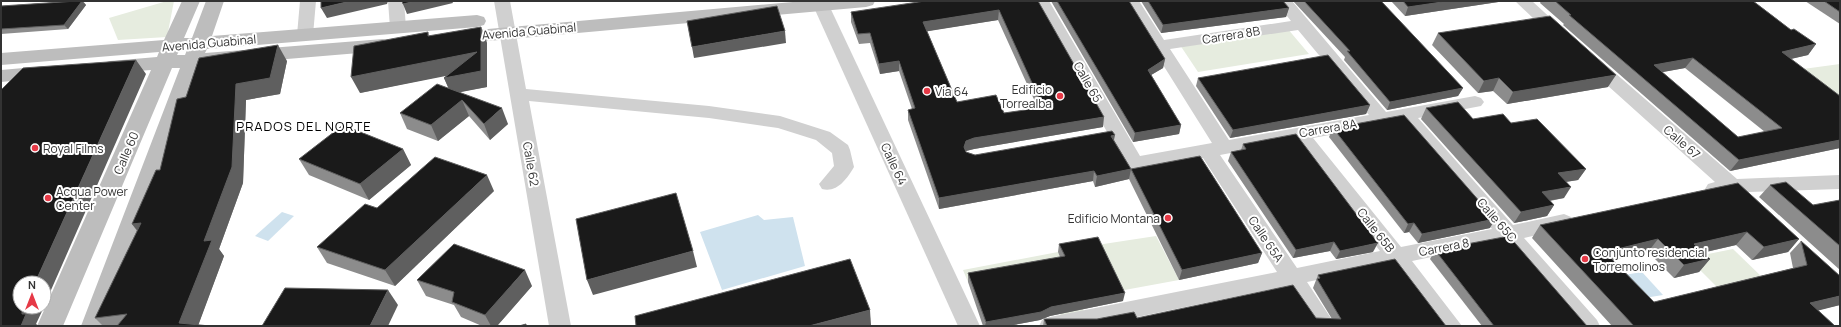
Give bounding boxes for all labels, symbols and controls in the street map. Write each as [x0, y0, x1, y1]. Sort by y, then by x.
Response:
street label: Avenida Guabinal [481, 18, 577, 44]
street label: Carrera 8B [1201, 22, 1261, 48]
street label: Avenida Guabinal [161, 30, 257, 56]
street label: Calle 65 [1069, 58, 1107, 106]
place label: Edificio Torrealba [1000, 81, 1052, 112]
place label: Vía 64 [935, 83, 968, 100]
marker: Vía 64 [922, 86, 932, 96]
marker: Edificio Torrealba [1055, 91, 1065, 101]
street label: Carrera 8A [1298, 114, 1359, 141]
district label: PRADOS DEL NORTE [236, 117, 372, 135]
street label: Calle 67 [1660, 121, 1704, 163]
street label: Calle 60 [109, 129, 143, 177]
place label: Royal Films [43, 140, 104, 157]
street label: Calle 64 [877, 140, 911, 188]
street label: Calle 62 [519, 141, 543, 188]
marker: Royal Films [30, 143, 40, 153]
place label: Acqua Power Center [56, 183, 129, 214]
marker: Acqua Power Center [43, 193, 53, 203]
street label: Calle 65C [1473, 194, 1521, 246]
street label: Calle 65B [1353, 204, 1399, 256]
place label: Edificio Montana [1068, 210, 1160, 227]
marker: Edificio Montana [1163, 213, 1173, 223]
street label: Calle 65A [1244, 213, 1288, 266]
street label: Carrera 8 [1417, 234, 1471, 260]
place label: Conjunto residencial Torremolinos [1593, 244, 1707, 275]
marker: Conjunto residencial Torremolinos [1580, 254, 1590, 264]
north arrow [12, 275, 52, 315]
text: N [28, 277, 36, 292]

